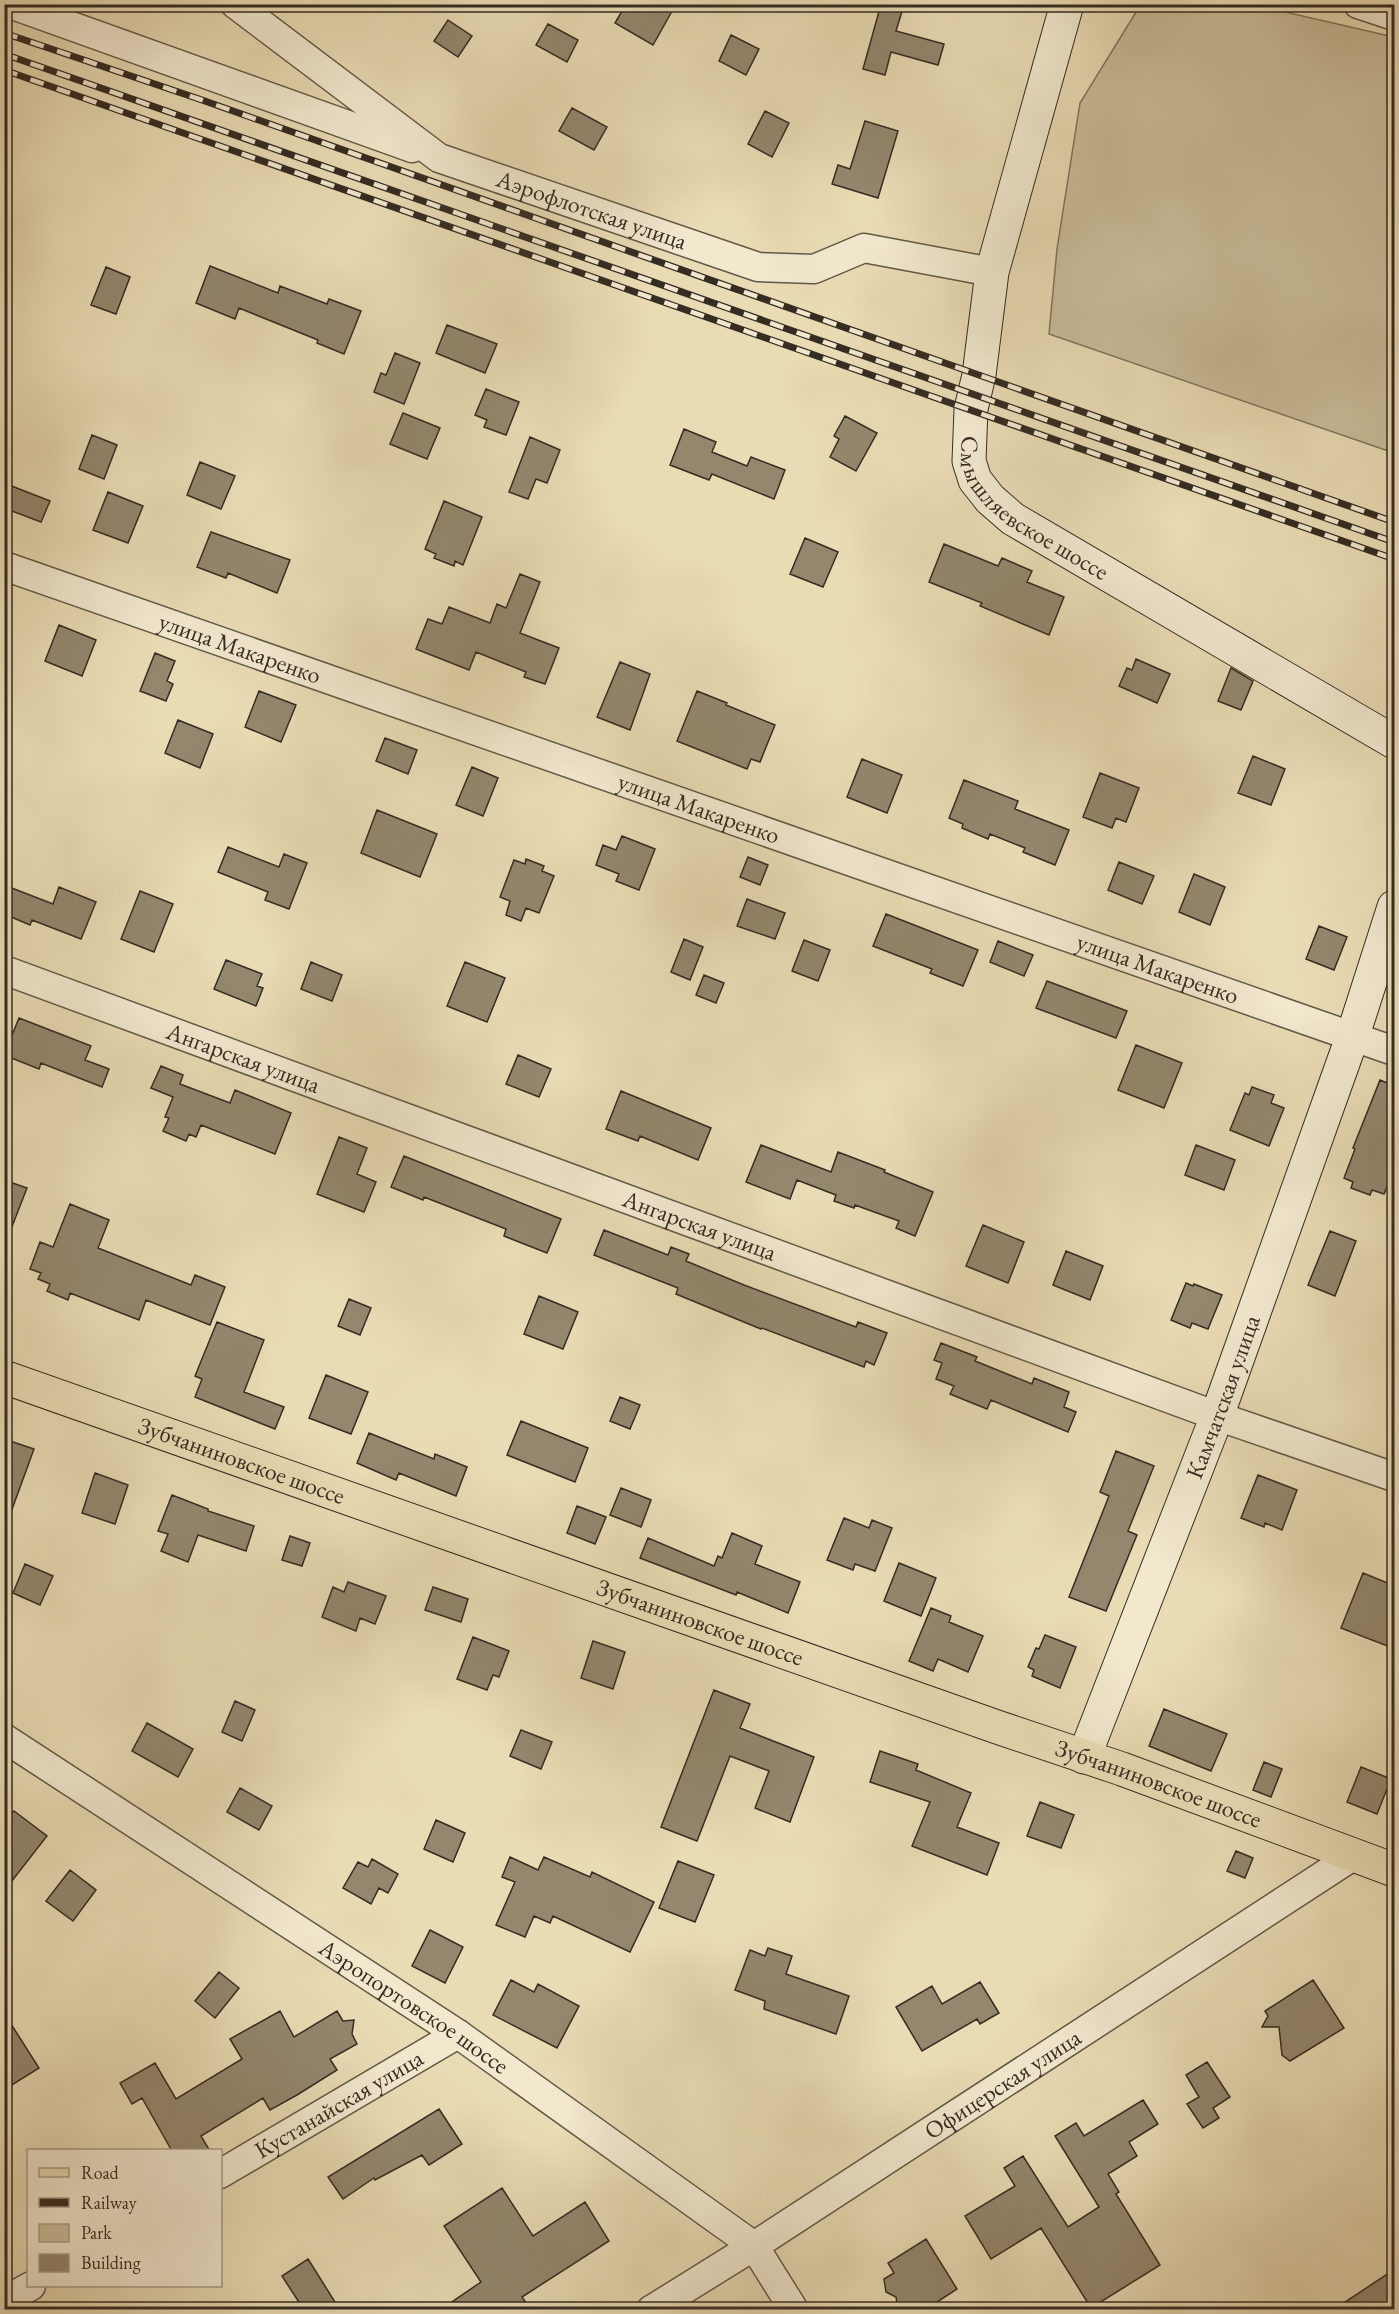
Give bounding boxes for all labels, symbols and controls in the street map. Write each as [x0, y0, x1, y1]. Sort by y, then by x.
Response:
street label: Аэрофлотская улица [492, 163, 692, 257]
street label: Смышляевское шоссе [954, 435, 1115, 587]
street label: улица Макаренко [155, 605, 325, 690]
street label: улица Макаренко [614, 765, 784, 851]
street label: улица Макаренко [1073, 926, 1243, 1011]
street label: Ангарская улица [161, 1015, 325, 1100]
street label: Ангарская улица [618, 1183, 781, 1268]
street label: Камчатская улица [1178, 1310, 1267, 1483]
street label: Зубчаниновское шоссе [134, 1410, 349, 1511]
street label: Зубчаниновское шоссе [593, 1571, 808, 1673]
street label: Зубчаниновское шоссе [1051, 1732, 1266, 1835]
street label: Аэропортовское шоссе [312, 1931, 515, 2081]
street label: Офицерская улица [918, 2021, 1087, 2146]
street label: Кустанайская улица [249, 2042, 429, 2165]
legend [27, 2149, 222, 2287]
text: Road [81, 2161, 120, 2184]
text: Railway [81, 2191, 137, 2214]
text: Park [81, 2221, 112, 2244]
text: Building [81, 2251, 141, 2274]

